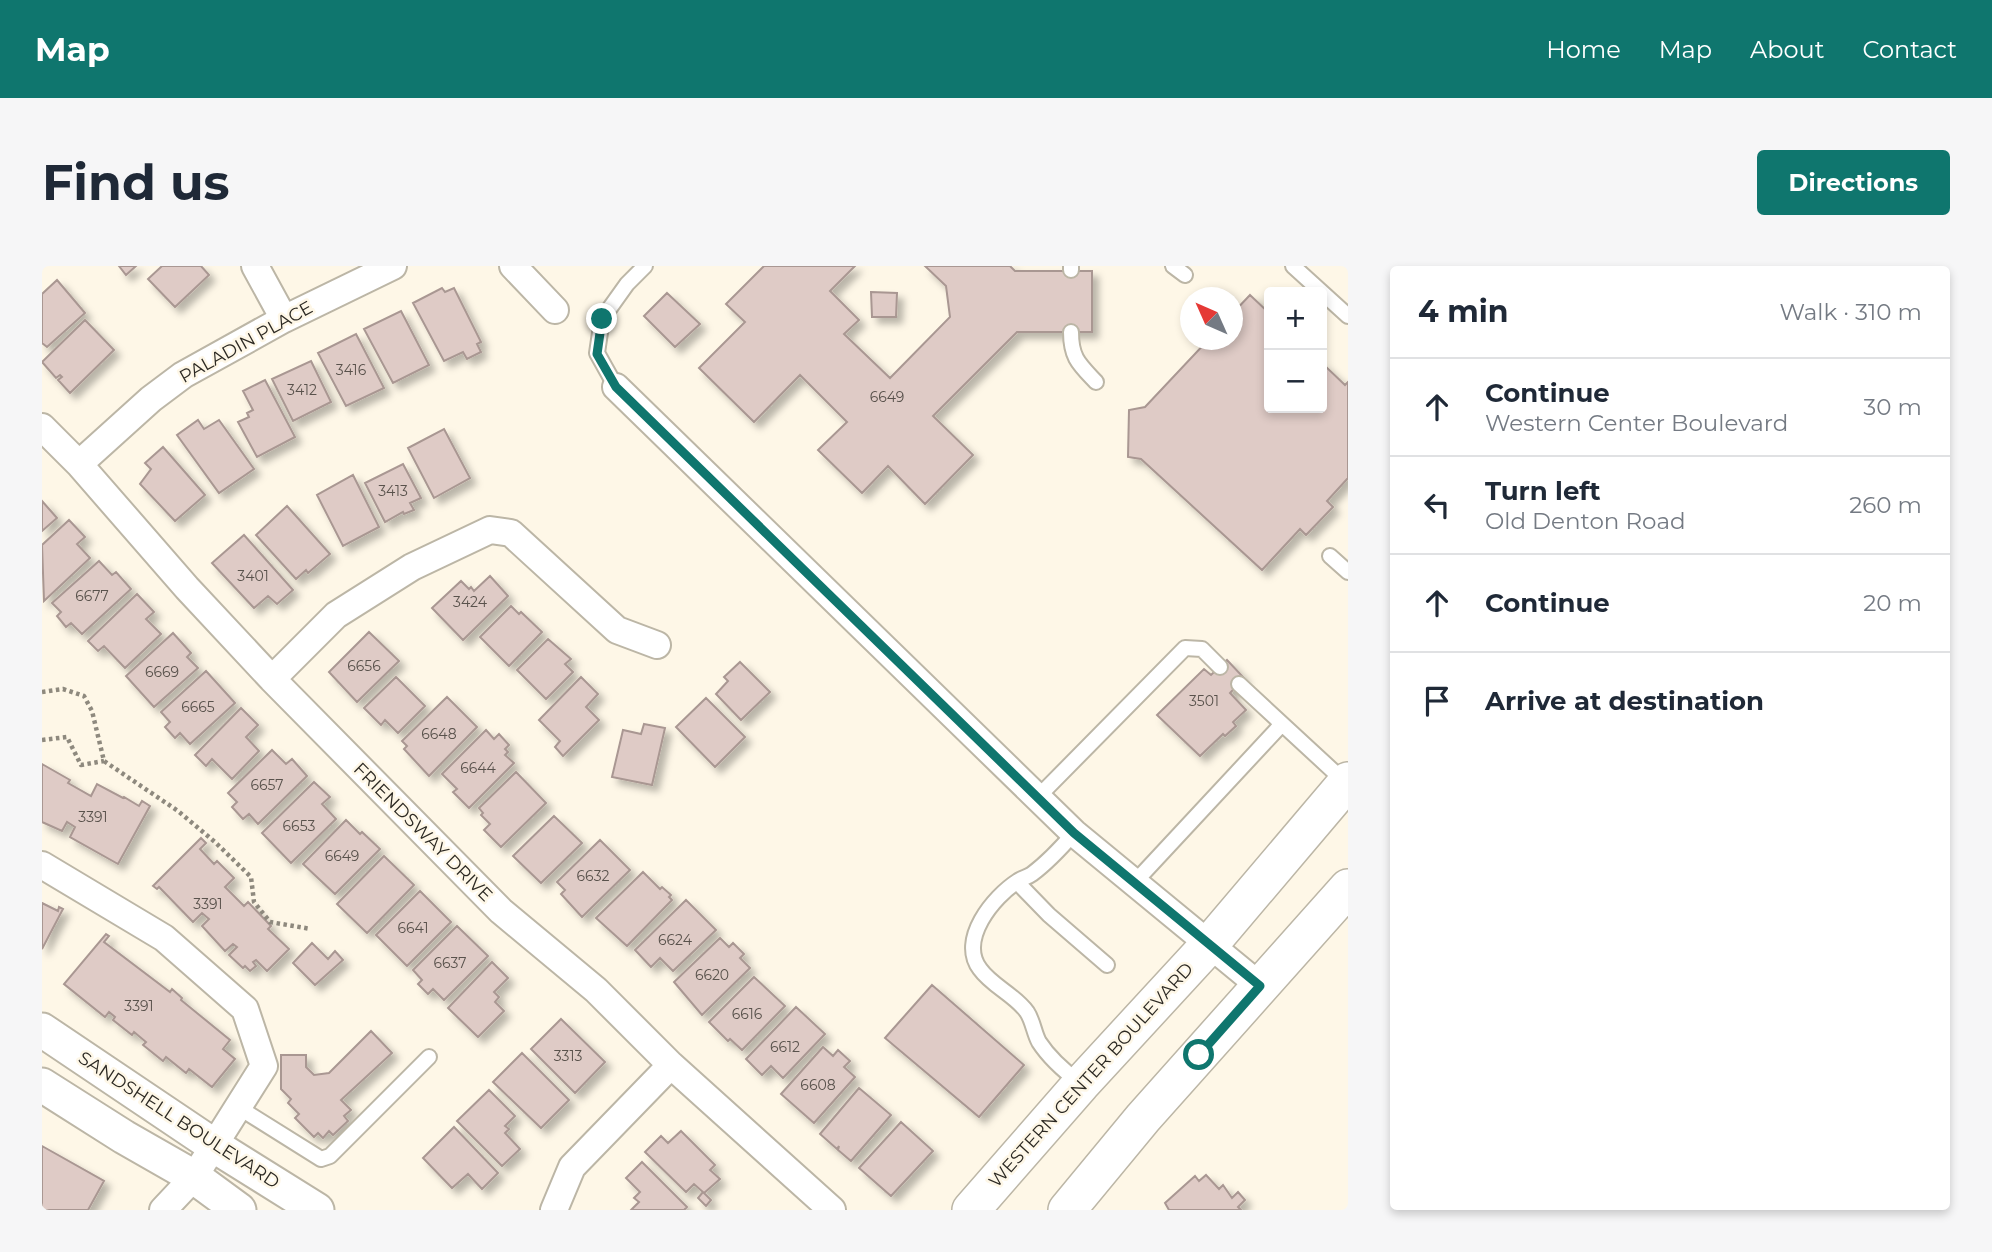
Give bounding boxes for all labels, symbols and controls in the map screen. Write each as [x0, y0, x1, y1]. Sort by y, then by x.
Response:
text: Map [35, 29, 110, 69]
text: Home [1546, 35, 1621, 64]
text: Map [1659, 35, 1712, 64]
text: About [1750, 35, 1824, 64]
text: Contact [1862, 35, 1957, 64]
button: Directions [1757, 150, 1950, 215]
text: Find us [42, 153, 230, 212]
north arrow [1180, 287, 1243, 350]
map controls [1264, 287, 1327, 413]
button: + [1264, 287, 1327, 350]
text: 4 min [1418, 293, 1508, 330]
street label: PALADIN PLACE [175, 296, 317, 388]
text: Walk · 310 m [1779, 298, 1922, 326]
route end [586, 303, 617, 334]
button: − [1264, 350, 1327, 413]
house number: 3416 [336, 361, 367, 379]
text: Continue [1485, 377, 1610, 409]
house number: 3412 [287, 381, 317, 399]
house number: 6649 [870, 388, 904, 406]
icon: ahead [1418, 388, 1456, 426]
text: 30 m [1863, 393, 1922, 421]
text: Western Center Boulevard [1485, 409, 1788, 437]
text: Turn left [1485, 475, 1601, 507]
house number: 3413 [378, 482, 408, 500]
icon: left [1418, 486, 1456, 524]
text: 260 m [1849, 491, 1922, 519]
text: Old Denton Road [1485, 507, 1686, 535]
house number: 3401 [237, 567, 269, 585]
icon: ahead [1418, 584, 1456, 622]
house number: 6677 [75, 587, 109, 605]
text: Continue [1485, 587, 1610, 619]
text: 20 m [1863, 589, 1922, 617]
house number: 3424 [453, 593, 488, 611]
house number: 6656 [347, 657, 381, 675]
house number: 6669 [145, 663, 179, 681]
icon: arrive [1418, 682, 1456, 720]
text: Arrive at destination [1485, 685, 1764, 717]
house number: 3501 [1189, 692, 1219, 710]
house number: 6665 [181, 698, 215, 716]
house number: 6648 [421, 725, 457, 743]
street label: FRIENDSWAY DRIVE [349, 758, 497, 906]
house number: 6644 [460, 759, 497, 777]
house number: 6657 [250, 776, 284, 794]
house number: 3391 [78, 808, 108, 826]
house number: 6653 [283, 817, 315, 835]
house number: 6649 [325, 847, 359, 865]
house number: 6632 [577, 867, 609, 885]
house number: 3391 [193, 895, 223, 913]
house number: 6641 [397, 919, 429, 937]
house number: 6624 [658, 931, 693, 949]
house number: 6637 [433, 954, 467, 972]
street label: WESTERN CENTER BOULEVARD [984, 958, 1198, 1192]
house number: 6620 [695, 966, 729, 984]
house number: 3391 [124, 997, 154, 1015]
house number: 6616 [732, 1005, 763, 1023]
house number: 6612 [770, 1038, 800, 1056]
route start [1183, 1039, 1214, 1070]
street label: SANDSHELL BOULEVARD [74, 1047, 284, 1193]
house number: 3313 [554, 1047, 582, 1065]
house number: 6608 [800, 1076, 836, 1094]

